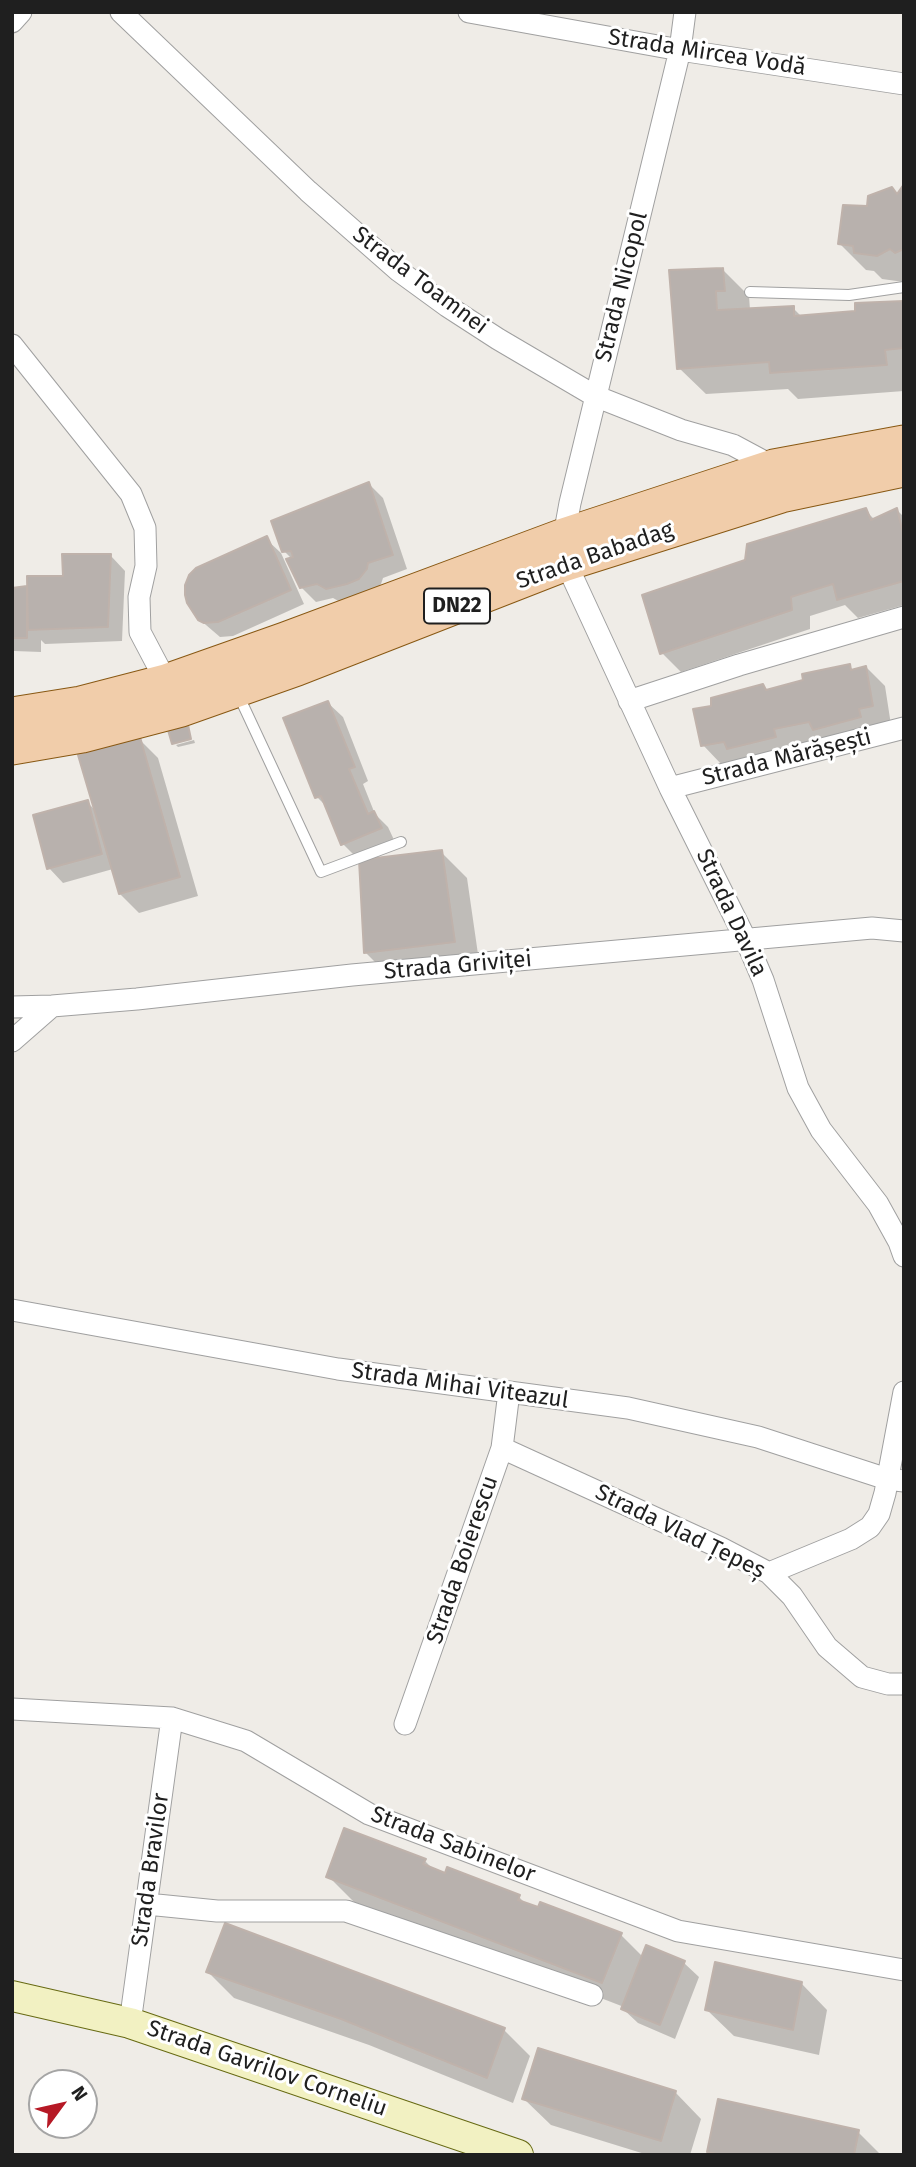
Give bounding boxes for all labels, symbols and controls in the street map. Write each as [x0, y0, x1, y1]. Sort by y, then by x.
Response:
street label: Strada Mircea Vodă [606, 24, 808, 82]
street label: Strada Nicopol [590, 209, 654, 365]
street label: Strada Toamnei [347, 221, 493, 341]
street label: Strada Babadag [513, 516, 677, 596]
road number: DN22 [424, 588, 490, 624]
street label: Strada Mărășești [700, 724, 874, 792]
street label: Strada Davila [689, 845, 773, 981]
street label: Strada Griviței [383, 946, 533, 986]
street label: Strada Mihai Viteazul [350, 1357, 570, 1415]
street label: Strada Boierescu [421, 1472, 505, 1648]
street label: Strada Vlad Țepeș [591, 1479, 769, 1585]
street label: Strada Bravilor [127, 1791, 175, 1949]
street label: Strada Sabinelor [367, 1801, 539, 1889]
street label: Strada Gavrilov Corneliu [143, 2015, 391, 2123]
north arrow [28, 2069, 98, 2139]
text: N [66, 2082, 92, 2105]

